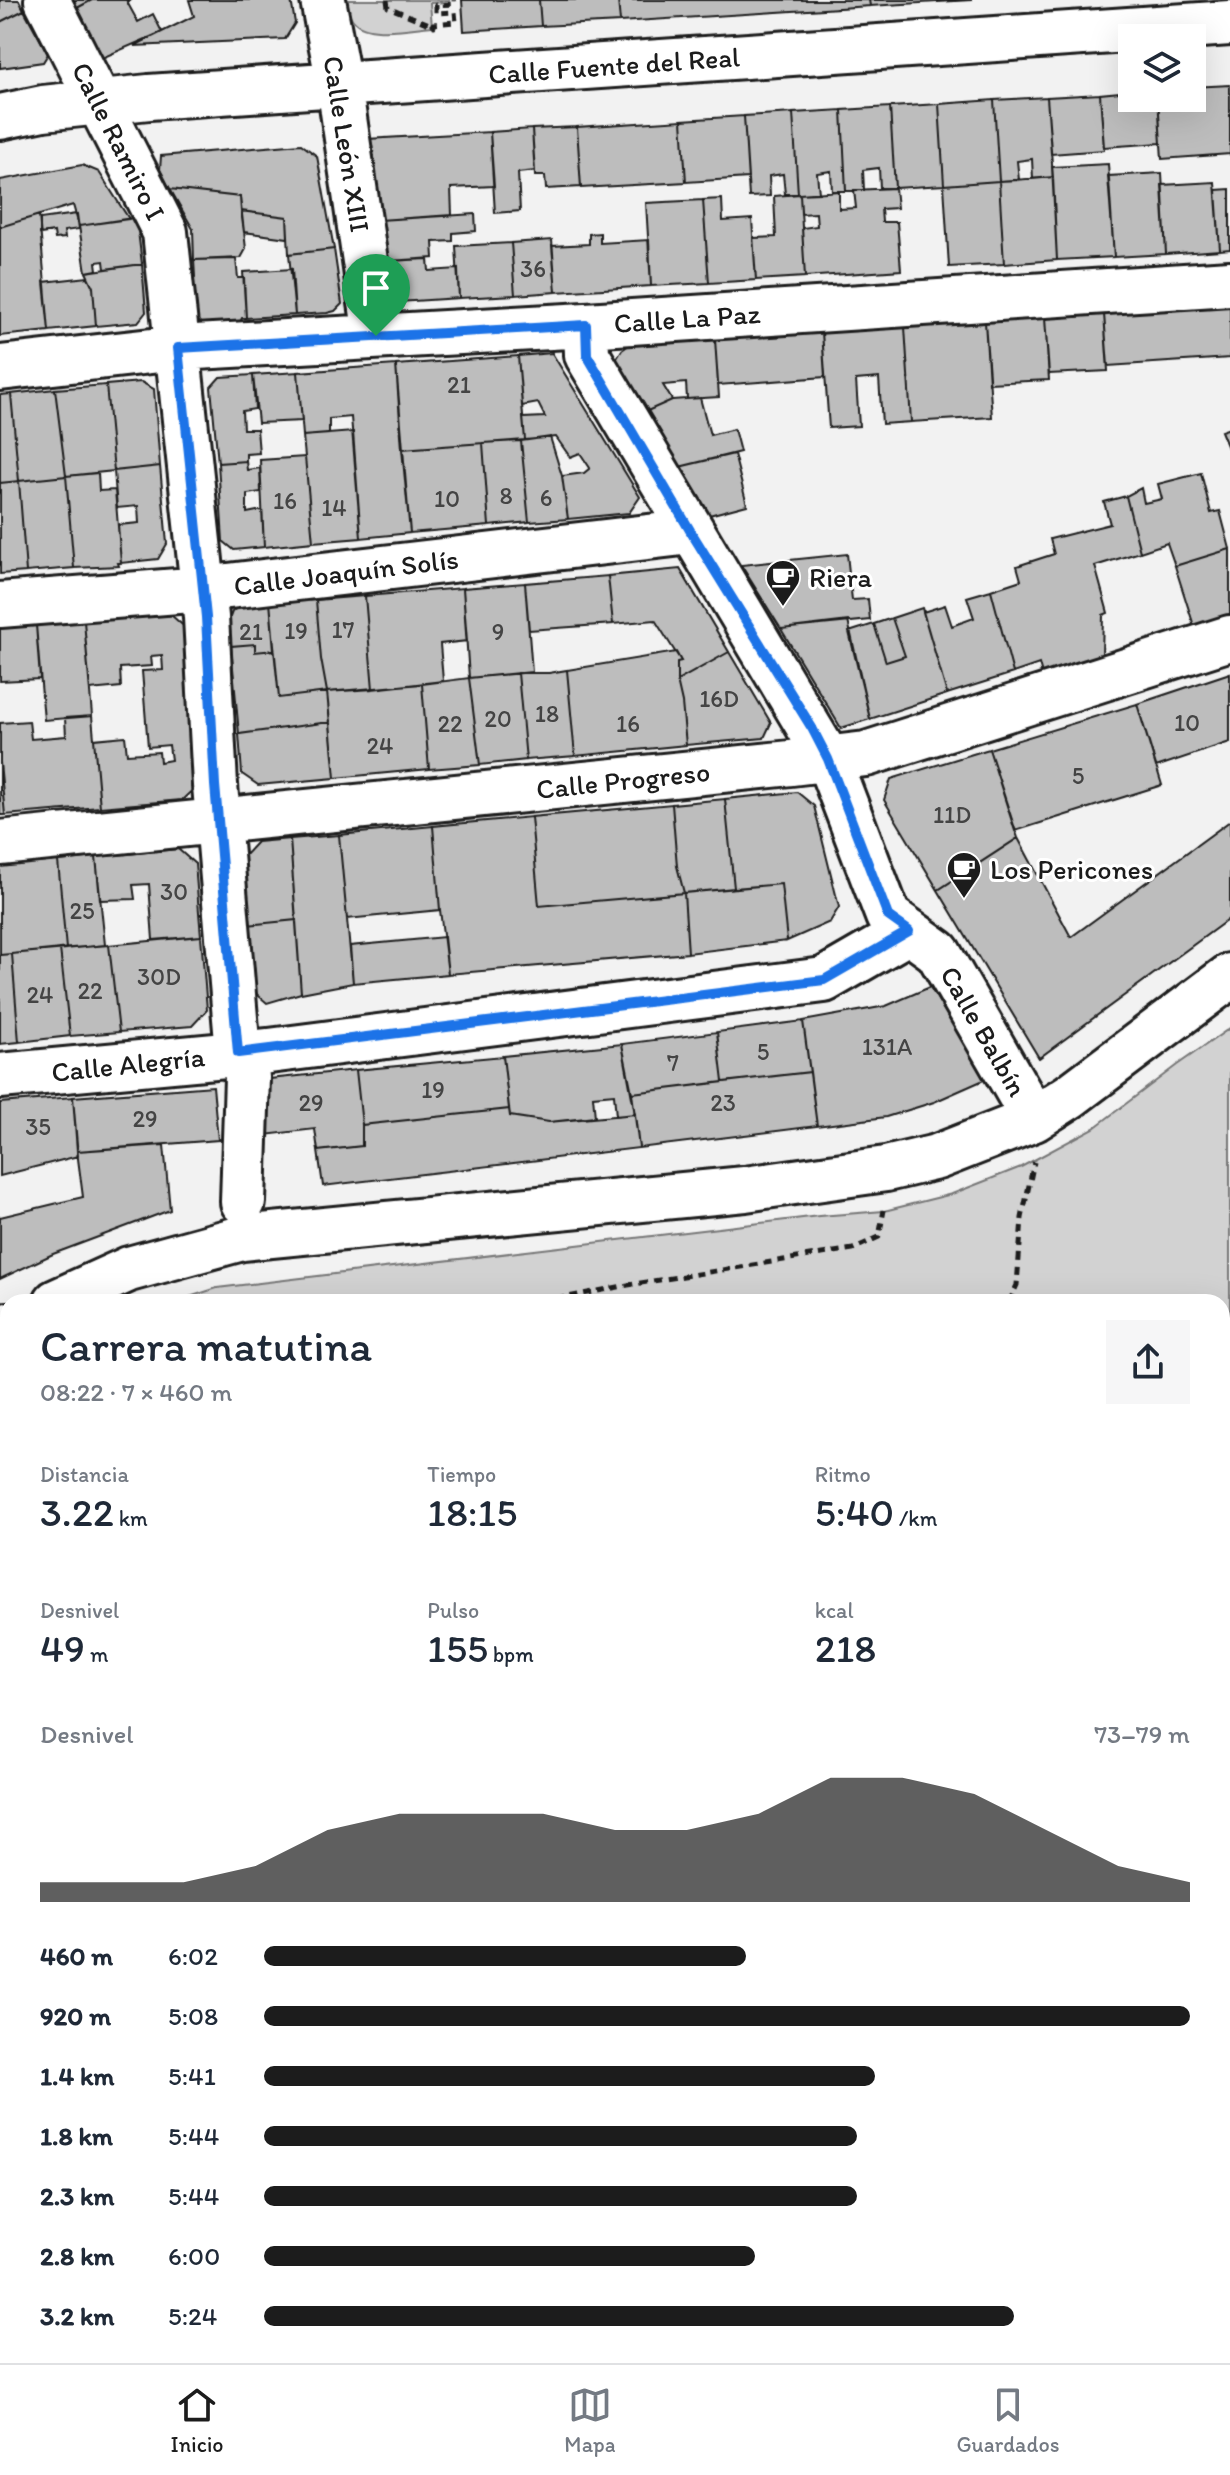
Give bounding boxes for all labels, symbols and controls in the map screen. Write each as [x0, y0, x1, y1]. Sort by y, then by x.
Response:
map controls [1118, 24, 1206, 112]
button: layers [1118, 24, 1206, 112]
street label: Calle Fuente del Real [487, 39, 741, 91]
street label: Calle León XIII [316, 53, 378, 235]
street label: Calle Ramiro I [65, 56, 173, 226]
pin [342, 254, 410, 336]
house number: 36 [520, 254, 546, 283]
icon: arrive [354, 266, 398, 310]
street label: Calle La Paz [613, 296, 761, 340]
house number: 21 [447, 370, 471, 399]
house number: 8 [499, 481, 513, 510]
house number: 6 [540, 483, 552, 512]
house number: 10 [434, 484, 460, 513]
house number: 16 [273, 486, 297, 515]
house number: 14 [321, 493, 347, 522]
street label: Calle Joaquín Solís [232, 541, 460, 603]
cafe icon: Riera [764, 558, 802, 608]
place label: Riera [809, 560, 872, 594]
house number: 17 [331, 615, 355, 644]
house number: 19 [284, 616, 308, 645]
house number: 21 [239, 617, 263, 646]
house number: 9 [492, 617, 504, 646]
house number: 16D [699, 684, 739, 713]
house number: 18 [535, 699, 559, 728]
house number: 20 [484, 704, 512, 733]
house number: 10 [1174, 708, 1200, 737]
house number: 22 [437, 709, 463, 738]
house number: 16 [616, 709, 640, 738]
house number: 24 [366, 731, 394, 760]
street label: Calle Progreso [534, 754, 712, 806]
house number: 5 [1072, 761, 1084, 790]
house number: 11D [933, 800, 971, 829]
cafe icon: Los Pericones [945, 850, 983, 900]
place label: Los Pericones [990, 852, 1153, 886]
house number: 30 [160, 877, 188, 906]
house number: 25 [69, 896, 95, 925]
street label: Calle Balbín [933, 960, 1035, 1102]
house number: 30D [137, 962, 181, 991]
house number: 22 [77, 976, 103, 1005]
house number: 24 [26, 980, 54, 1009]
house number: 131A [862, 1032, 912, 1061]
house number: 5 [757, 1037, 769, 1066]
street label: Calle Alegría [50, 1039, 207, 1089]
house number: 7 [667, 1048, 679, 1077]
house number: 19 [421, 1075, 445, 1104]
house number: 29 [298, 1088, 324, 1117]
house number: 23 [710, 1088, 736, 1117]
house number: 29 [132, 1104, 158, 1133]
house number: 35 [25, 1112, 51, 1141]
text: Carrera matutina [40, 1319, 372, 1372]
button: share [1106, 1320, 1190, 1404]
text: 08:22 · 7 × 460 m [40, 1376, 232, 1408]
text: Distancia [40, 1461, 129, 1488]
text: Tiempo [427, 1461, 496, 1488]
text: Ritmo [815, 1461, 871, 1488]
text: 3.22 [40, 1488, 114, 1536]
text: 18:15 [427, 1488, 517, 1536]
text: 5:40 [815, 1488, 894, 1536]
text: km [114, 1505, 148, 1532]
text: /km [894, 1505, 937, 1532]
text: Desnivel [40, 1597, 119, 1624]
text: Pulso [427, 1597, 479, 1624]
text: kcal [815, 1597, 854, 1624]
text: 49 [40, 1624, 85, 1672]
text: 155 [427, 1624, 488, 1672]
text: 218 [815, 1624, 876, 1672]
text: m [85, 1641, 108, 1668]
text: bpm [488, 1641, 534, 1668]
text: Desnivel [40, 1718, 134, 1750]
text: 73–79 m [1094, 1718, 1190, 1750]
text: 460 m [40, 1940, 113, 1972]
text: 6:02 [168, 1940, 218, 1972]
text: 920 m [40, 2000, 111, 2032]
text: 5:08 [168, 2000, 218, 2032]
text: 1.4 km [40, 2060, 114, 2092]
text: 5:41 [168, 2060, 216, 2092]
text: 1.8 km [40, 2120, 113, 2152]
text: 5:44 [168, 2120, 219, 2152]
text: 2.3 km [40, 2180, 114, 2212]
text: 5:44 [168, 2180, 219, 2212]
text: 2.8 km [40, 2240, 115, 2272]
text: 6:00 [168, 2240, 220, 2272]
text: 3.2 km [40, 2300, 114, 2332]
text: 5:24 [168, 2300, 217, 2332]
tab: Inicio [170, 2383, 224, 2458]
tab: Mapa [564, 2383, 616, 2458]
tab: Guardados [956, 2383, 1060, 2458]

